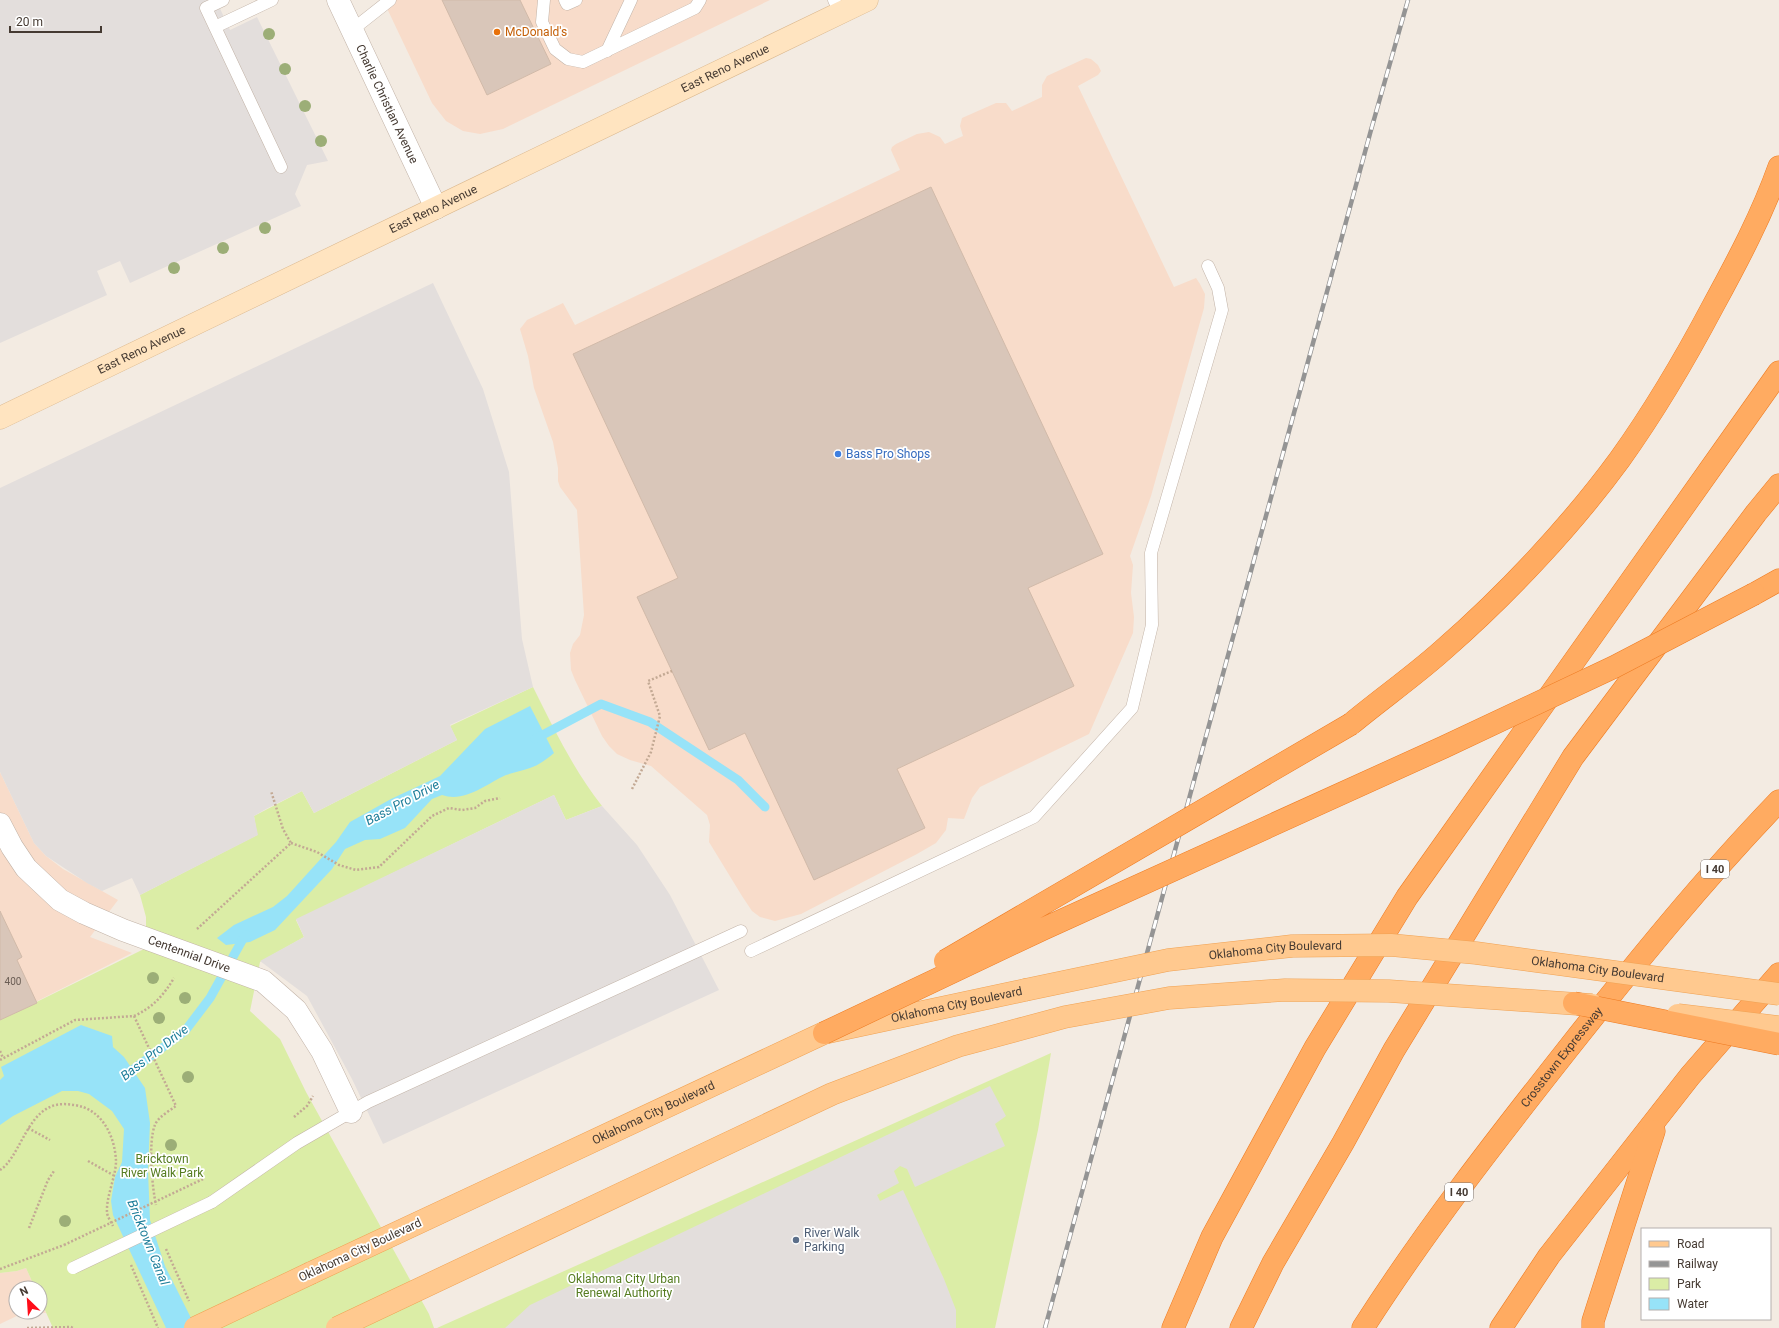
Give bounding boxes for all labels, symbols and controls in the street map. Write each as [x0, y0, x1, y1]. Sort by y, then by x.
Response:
scale bar [10, 8, 101, 34]
text: 20 m [16, 15, 43, 29]
place label: McDonald's [505, 25, 567, 39]
marker: McDonald's [492, 27, 502, 37]
street label: East Reno Avenue [679, 41, 771, 96]
street label: Charlie Christian Avenue [353, 42, 421, 166]
street label: East Reno Avenue [387, 182, 480, 236]
street label: East Reno Avenue [95, 323, 188, 377]
place label: Bass Pro Shops [846, 447, 930, 461]
marker: Bass Pro Shops [833, 449, 843, 459]
water label: Bass Pro Drive [363, 776, 442, 828]
road number: I 40 [1701, 860, 1729, 878]
street label: Centennial Drive [146, 933, 232, 975]
street label: Oklahoma City Boulevard [1208, 938, 1342, 962]
street label: Oklahoma City Boulevard [1530, 954, 1665, 985]
house number: 400 [5, 976, 22, 987]
street label: Oklahoma City Boulevard [890, 984, 1024, 1025]
street label: Crosstown Expressway [1518, 1004, 1606, 1110]
water label: Bass Pro Drive [117, 1021, 191, 1083]
street label: Oklahoma City Boulevard [590, 1078, 717, 1148]
park label: Bricktown River Walk Park [121, 1152, 204, 1180]
road number: I 40 [1445, 1183, 1473, 1201]
water label: Bricktown Canal [125, 1197, 173, 1288]
street label: Oklahoma City Boulevard [296, 1215, 424, 1285]
place label: River Walk Parking [804, 1226, 860, 1254]
legend [1641, 1228, 1771, 1320]
marker: River Walk Parking [791, 1235, 801, 1245]
text: Road [1677, 1237, 1705, 1251]
text: Railway [1677, 1257, 1718, 1271]
park label: Oklahoma City Urban Renewal Authority [568, 1272, 680, 1300]
text: Park [1677, 1277, 1702, 1291]
north arrow [8, 1280, 48, 1320]
text: N [18, 1284, 30, 1299]
text: Water [1677, 1297, 1708, 1311]

